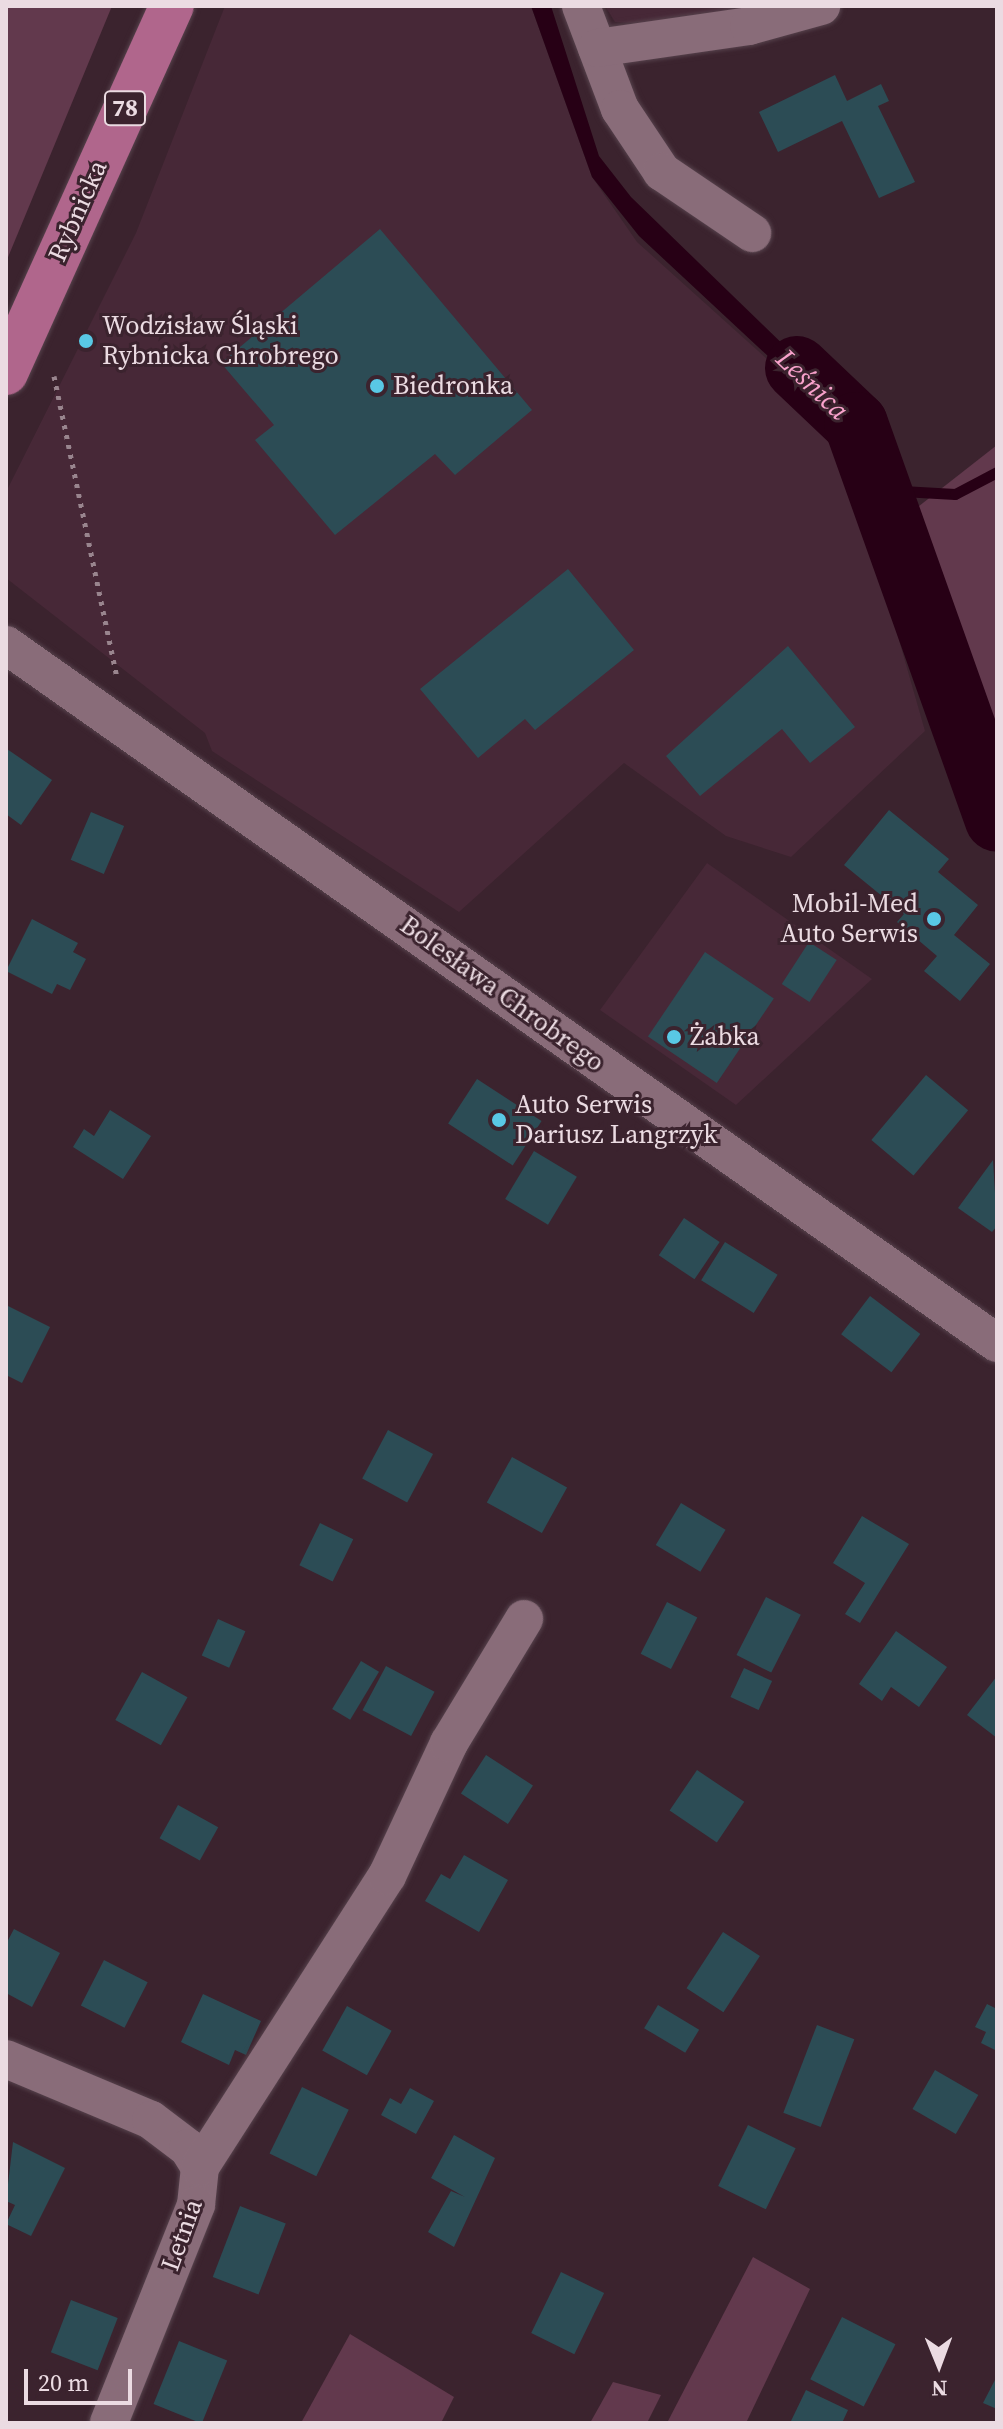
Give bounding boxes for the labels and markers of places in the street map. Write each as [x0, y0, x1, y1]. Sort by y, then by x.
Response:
place label: Wodzisław Śląski Rybnicka Chrobrego [102, 310, 339, 372]
marker: Wodzisław Śląski Rybnicka Chrobrego [77, 332, 95, 350]
place label: Biedronka [393, 370, 513, 402]
marker: Biedronka [368, 377, 386, 395]
place label: Mobil-Med Auto Serwis [781, 888, 918, 950]
marker: Mobil-Med Auto Serwis [925, 910, 943, 928]
place label: Żabka [690, 1021, 760, 1053]
marker: Żabka [665, 1028, 683, 1046]
place label: Auto Serwis Dariusz Langrzyk [515, 1089, 717, 1150]
marker: Auto Serwis Dariusz Langrzyk [490, 1111, 508, 1129]

